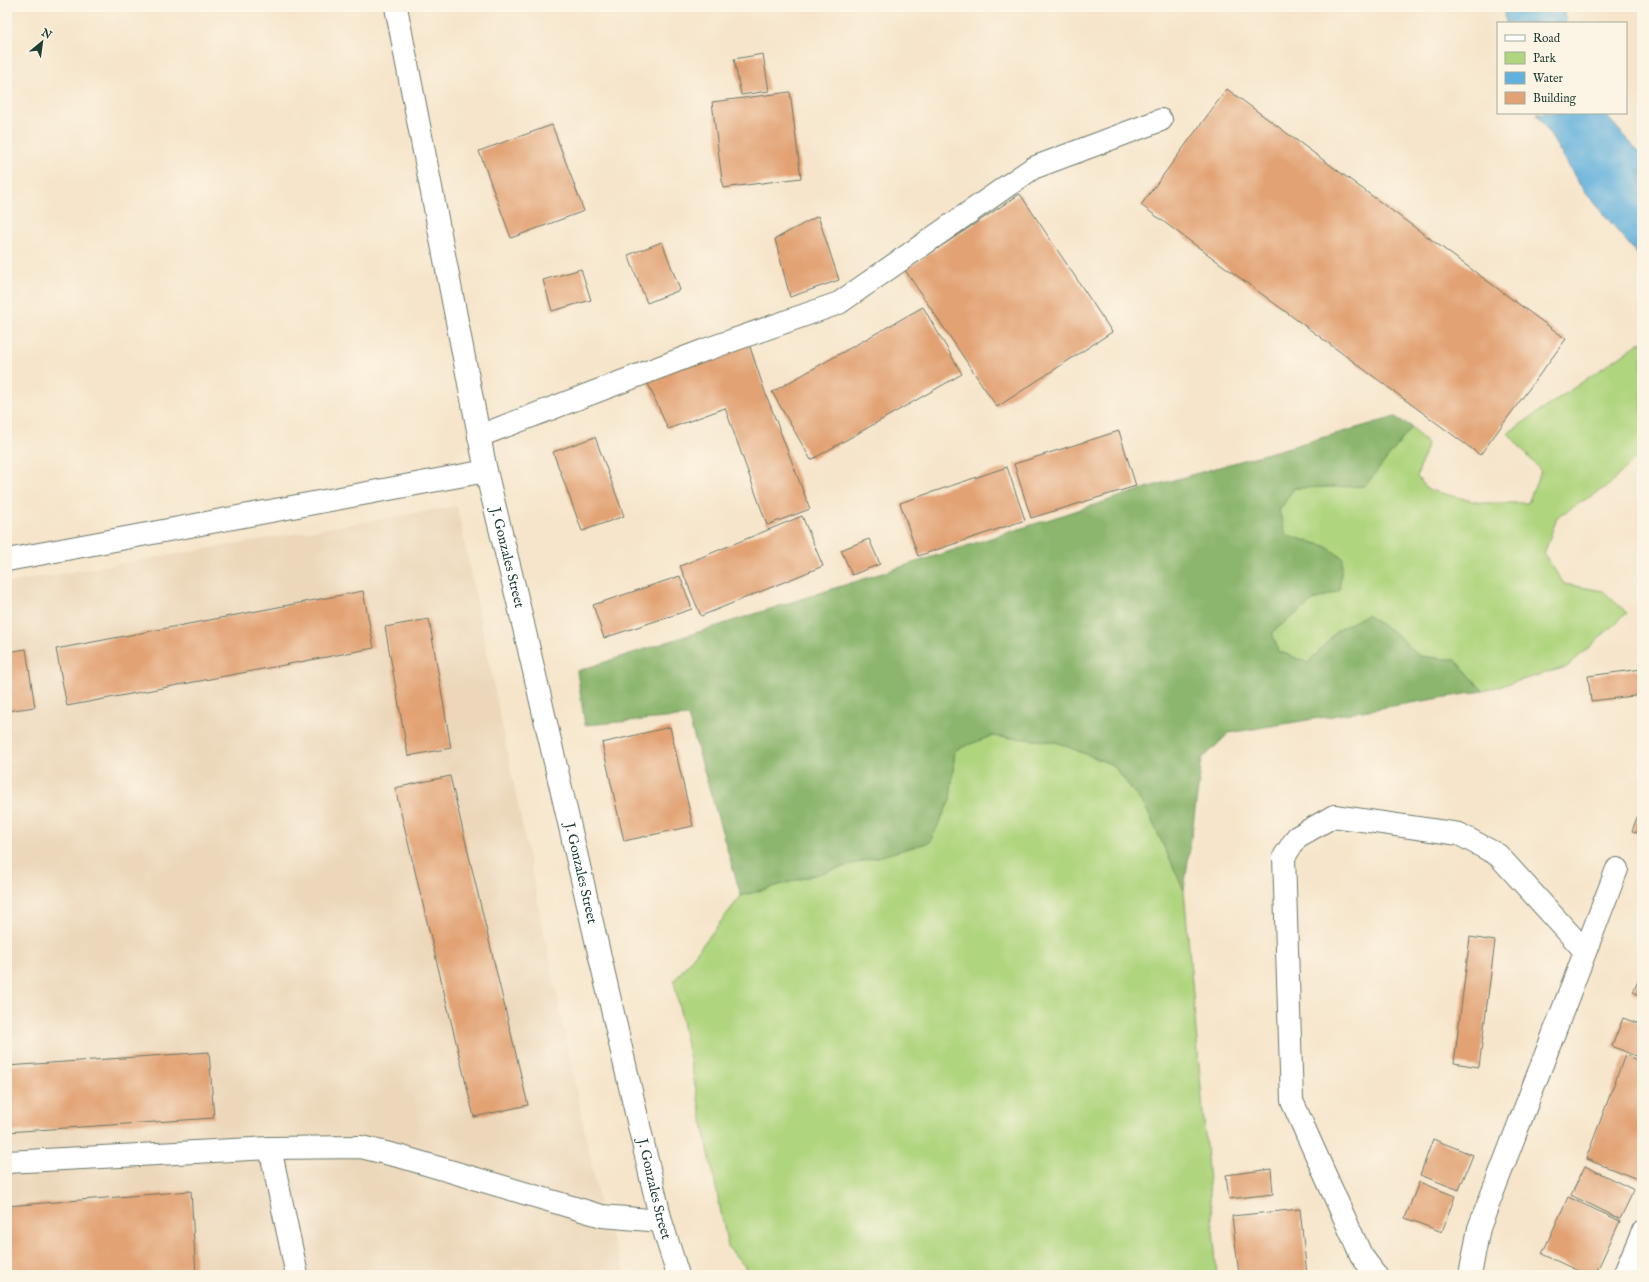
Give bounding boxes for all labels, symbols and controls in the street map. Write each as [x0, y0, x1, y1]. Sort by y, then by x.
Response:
north arrow [22, 22, 62, 62]
legend [1497, 22, 1627, 114]
text: N [38, 25, 54, 43]
text: Road [1533, 31, 1561, 46]
text: Park [1533, 51, 1556, 66]
text: Water [1533, 71, 1564, 86]
text: Building [1533, 91, 1577, 106]
street label: J. Gonzales Street [486, 504, 528, 610]
street label: J. Gonzales Street [560, 819, 601, 926]
street label: J. Gonzales Street [633, 1135, 675, 1242]

